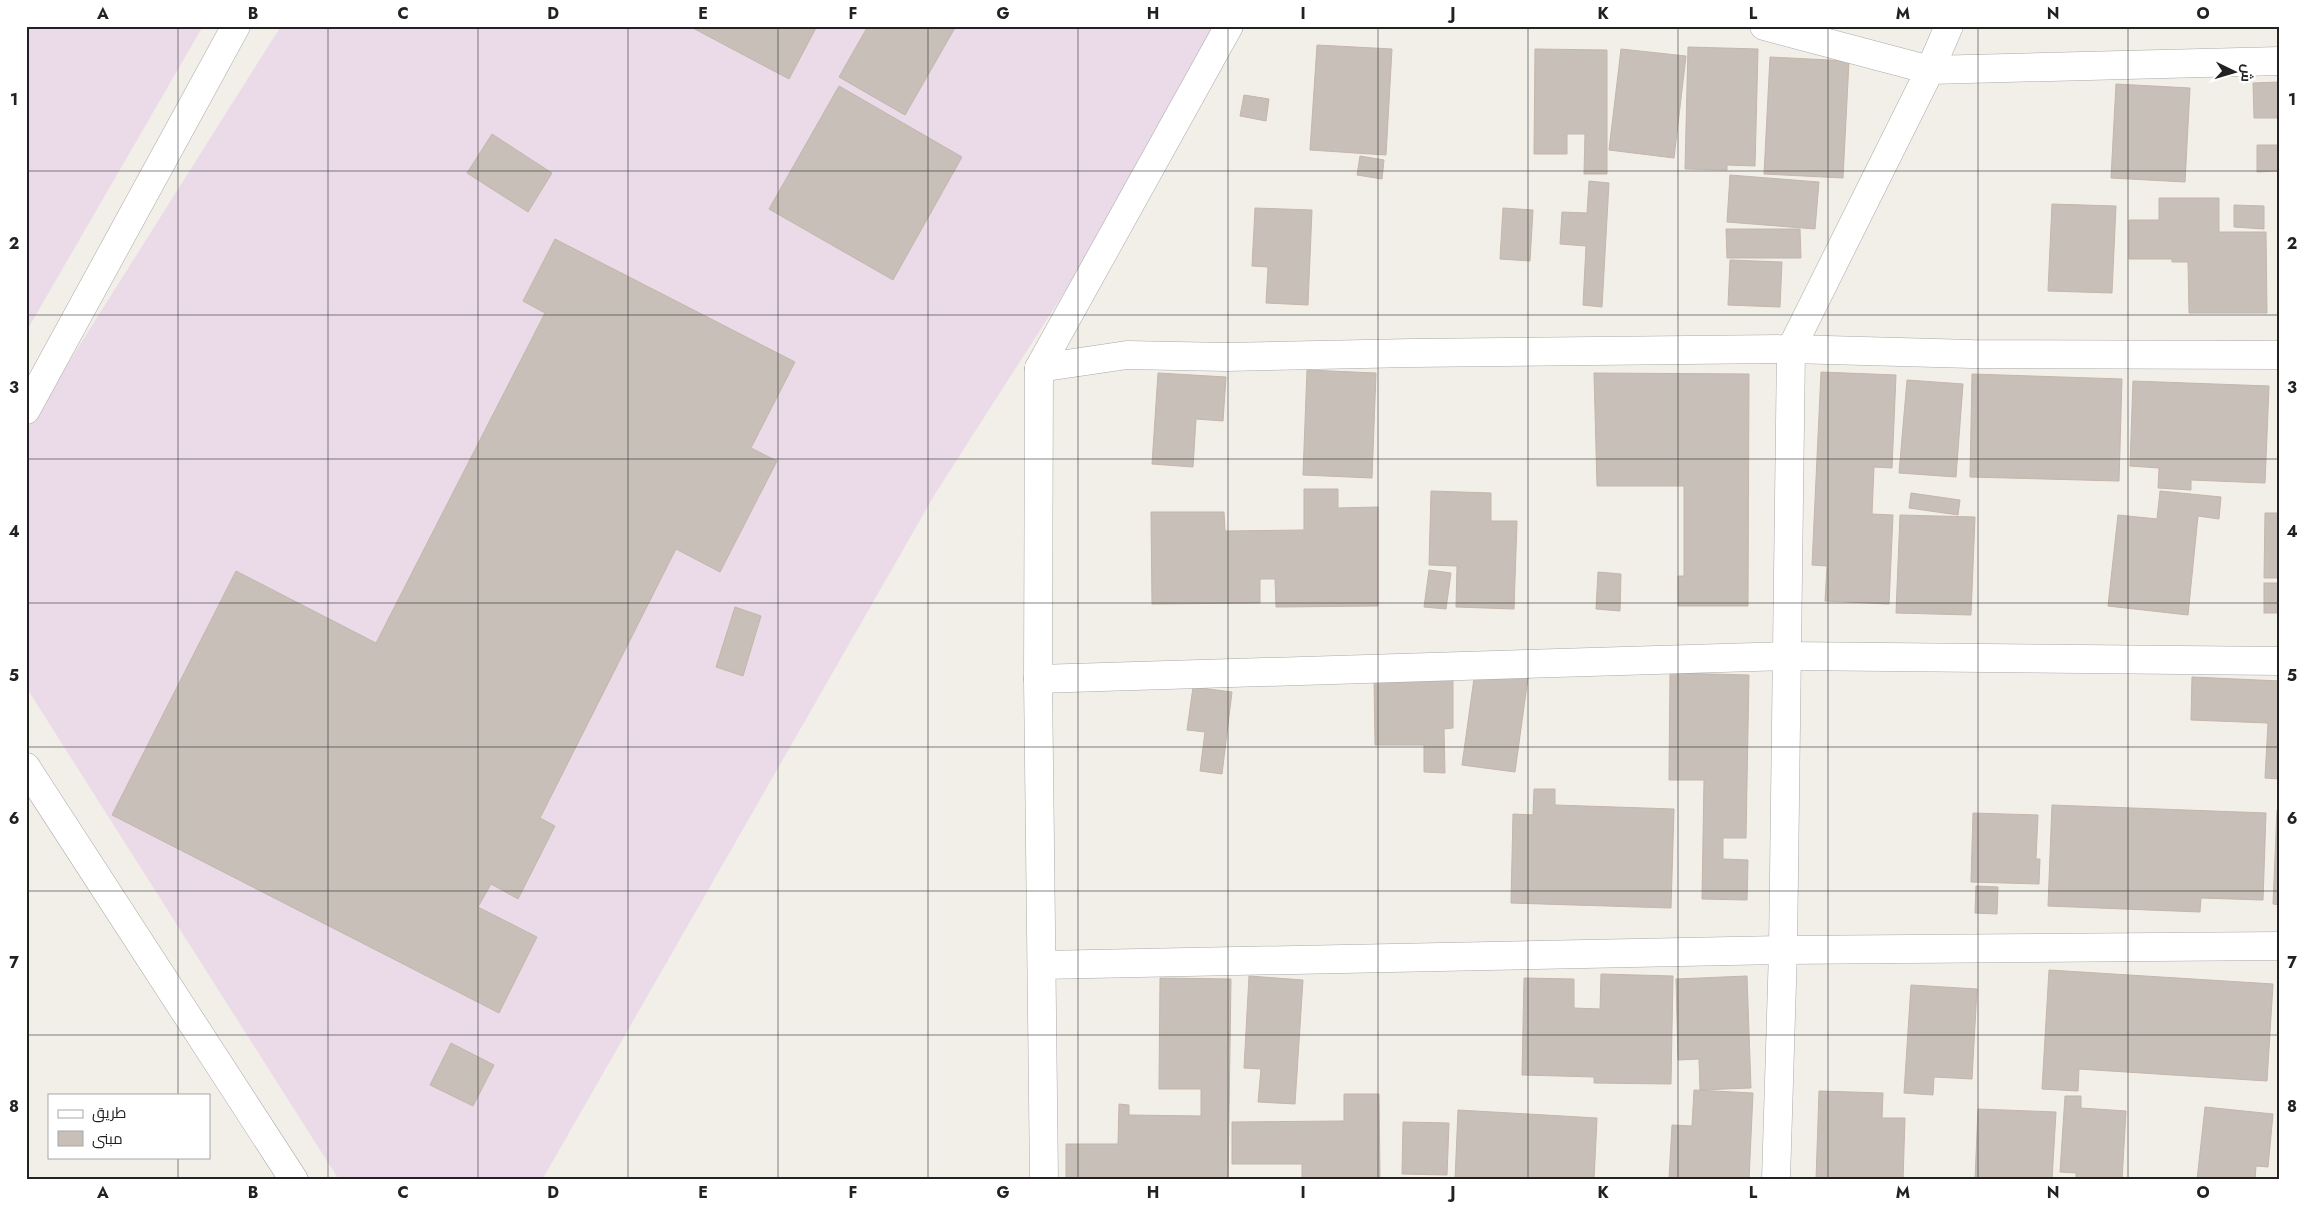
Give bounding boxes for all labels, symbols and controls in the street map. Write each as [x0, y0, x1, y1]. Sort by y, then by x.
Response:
text: A [96, 2, 109, 25]
text: B [248, 2, 258, 25]
text: C [397, 2, 409, 25]
text: D [547, 2, 559, 25]
text: E [698, 2, 708, 25]
text: F [849, 2, 857, 25]
text: G [996, 2, 1010, 25]
text: H [1147, 2, 1159, 25]
text: I [1300, 2, 1306, 25]
text: J [1447, 2, 1456, 25]
text: K [1597, 2, 1609, 25]
text: L [1749, 2, 1758, 25]
text: M [1896, 2, 1910, 25]
text: N [2047, 2, 2059, 25]
text: O [2196, 2, 2210, 25]
north arrow [2208, 48, 2258, 98]
text: ش [2236, 63, 2258, 83]
text: 1 [10, 88, 18, 111]
text: 1 [2288, 88, 2296, 111]
text: 2 [9, 232, 19, 255]
text: 2 [2287, 232, 2297, 255]
text: 3 [9, 376, 19, 399]
text: 3 [2287, 376, 2297, 399]
text: 4 [8, 520, 20, 543]
text: 4 [2286, 520, 2298, 543]
text: 5 [9, 664, 19, 687]
text: 5 [2287, 664, 2297, 687]
text: 6 [9, 807, 19, 830]
text: 6 [2287, 807, 2297, 830]
text: 7 [9, 951, 19, 974]
text: 7 [2287, 951, 2297, 974]
legend [48, 1094, 210, 1158]
text: 8 [9, 1095, 19, 1118]
text: 8 [2287, 1095, 2297, 1118]
text: طريق [92, 1102, 126, 1124]
text: مبنى [92, 1128, 123, 1150]
text: A [96, 1181, 109, 1204]
text: B [248, 1181, 258, 1204]
text: C [397, 1181, 409, 1204]
text: D [547, 1181, 559, 1204]
text: E [698, 1181, 708, 1204]
text: F [849, 1181, 857, 1204]
text: G [996, 1181, 1010, 1204]
text: H [1147, 1181, 1159, 1204]
text: I [1300, 1181, 1306, 1204]
text: J [1447, 1181, 1456, 1204]
text: K [1597, 1181, 1609, 1204]
text: L [1749, 1181, 1758, 1204]
text: M [1896, 1181, 1910, 1204]
text: N [2047, 1181, 2059, 1204]
text: O [2196, 1181, 2210, 1204]

